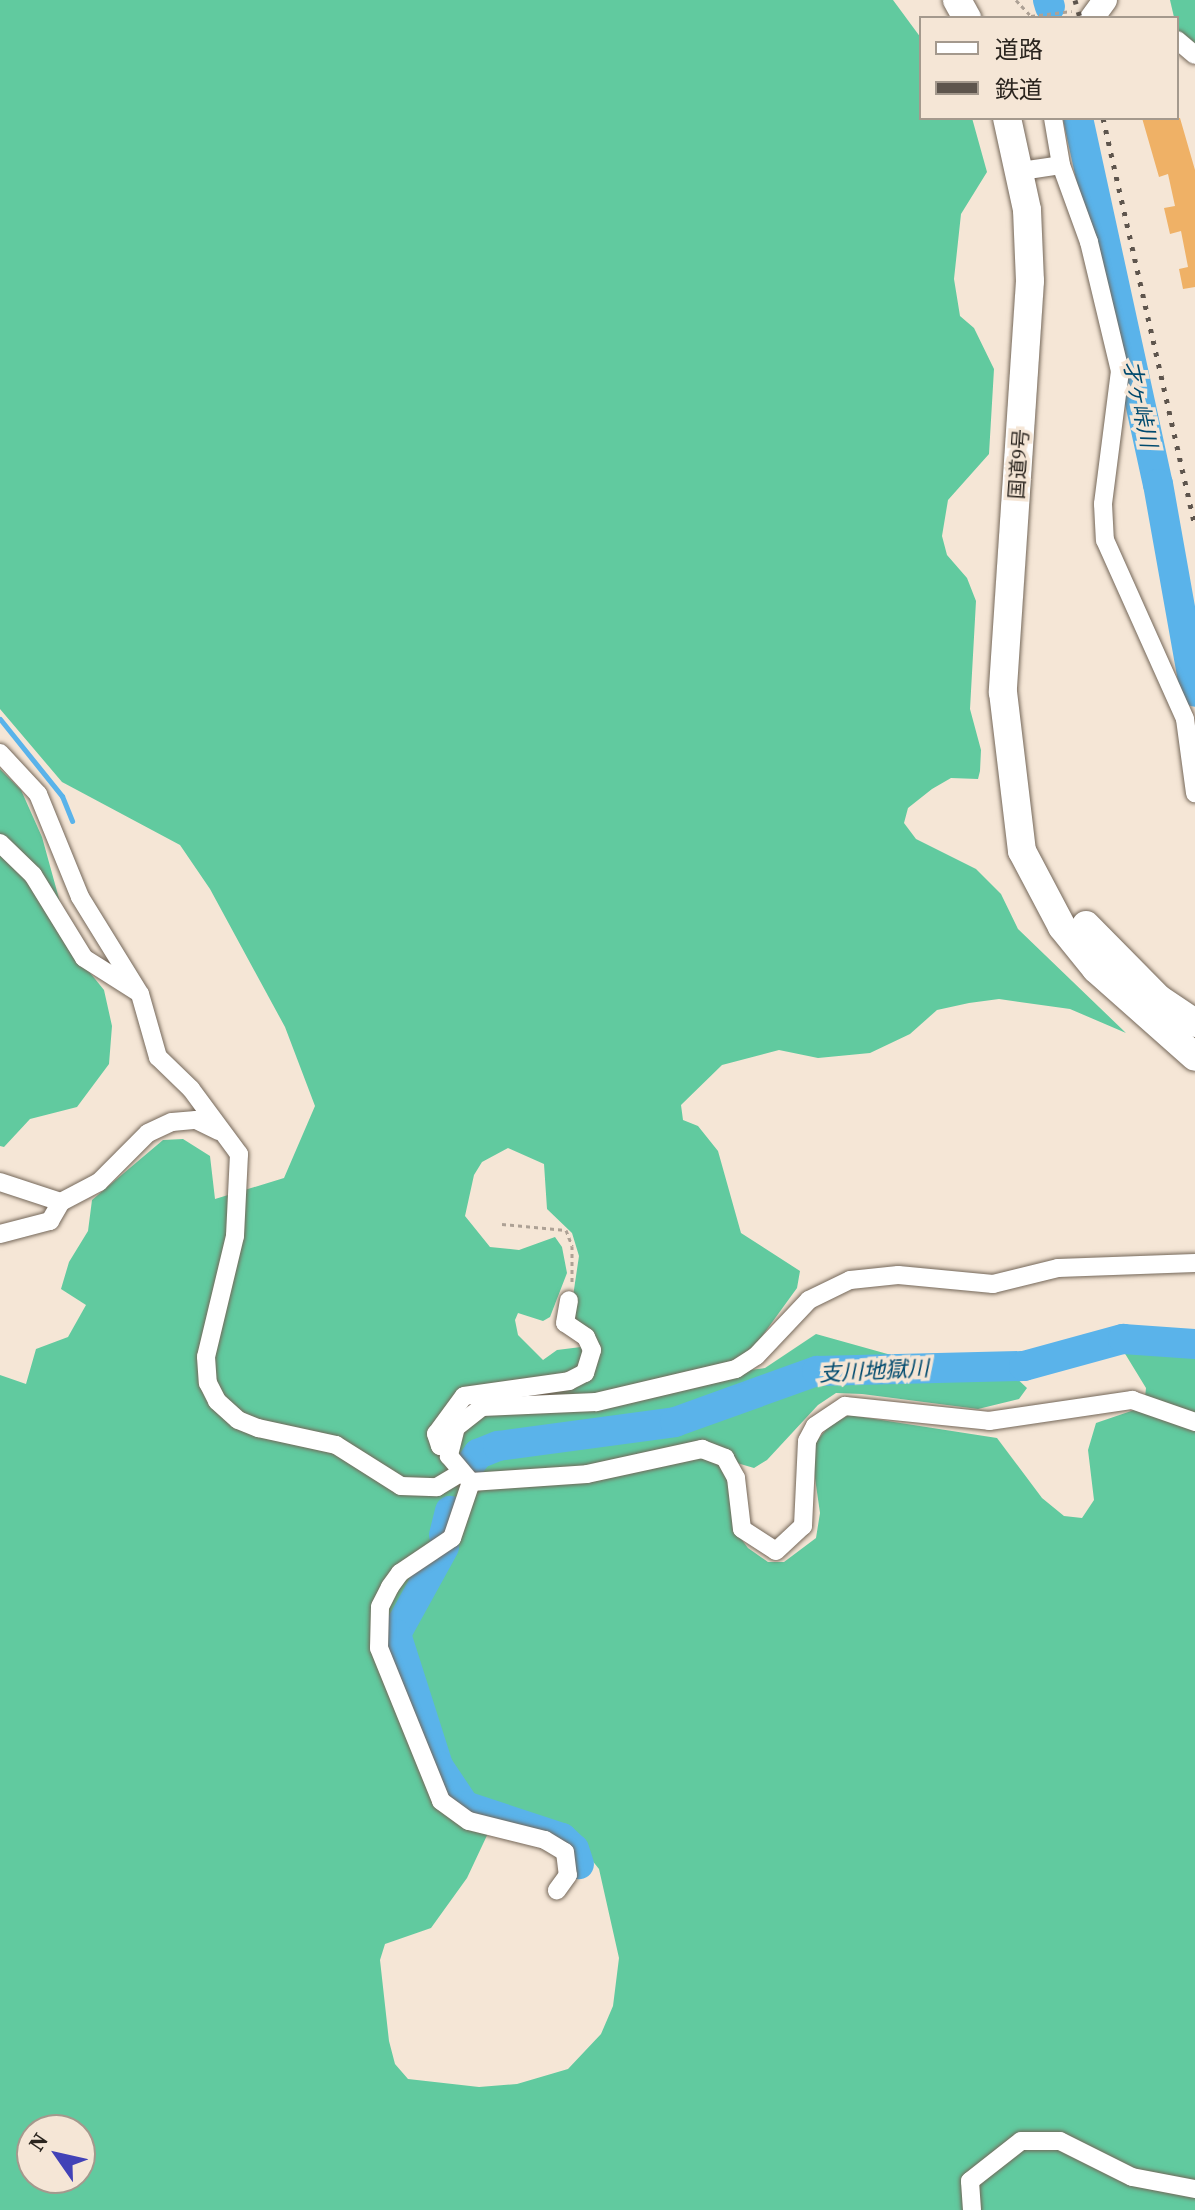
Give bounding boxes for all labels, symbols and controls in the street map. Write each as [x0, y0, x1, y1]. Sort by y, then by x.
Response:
legend [919, 16, 1179, 120]
text: 道路 [995, 33, 1043, 66]
text: 鉄道 [995, 73, 1043, 106]
water label: 才ヶ峠川 [1118, 358, 1162, 450]
street label: 国道9号 [1005, 428, 1033, 500]
water label: 支川地獄川 [818, 1355, 930, 1387]
north arrow [16, 2114, 96, 2194]
text: N [21, 2127, 55, 2157]

